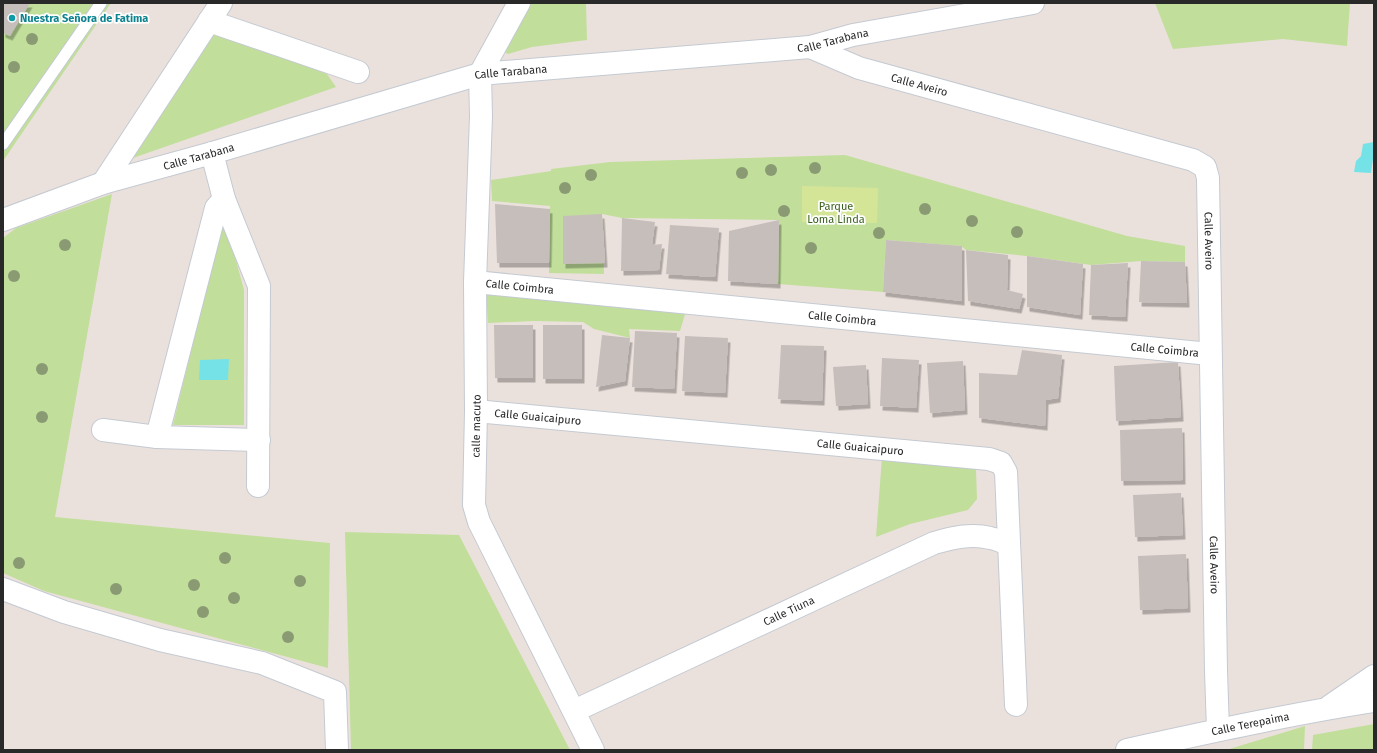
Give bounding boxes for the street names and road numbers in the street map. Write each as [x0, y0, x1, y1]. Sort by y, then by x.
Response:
street label: Calle Tarabana [797, 26, 870, 55]
street label: Calle Tarabana [473, 63, 548, 82]
street label: Calle Aveiro [889, 71, 949, 99]
street label: Calle Tarabana [162, 141, 236, 173]
street label: Calle Aveiro [1202, 212, 1215, 270]
street label: Calle Coimbra [485, 277, 555, 297]
street label: Calle Coimbra [807, 309, 877, 328]
street label: Calle Coimbra [1130, 340, 1199, 360]
street label: calle macuto [469, 394, 484, 458]
street label: Calle Guaicaipuro [494, 407, 582, 428]
street label: Calle Guaicaipuro [816, 437, 904, 458]
street label: Calle Aveiro [1207, 536, 1221, 594]
street label: Calle Tiuna [761, 594, 817, 629]
street label: Calle Terepaima [1210, 710, 1290, 739]

